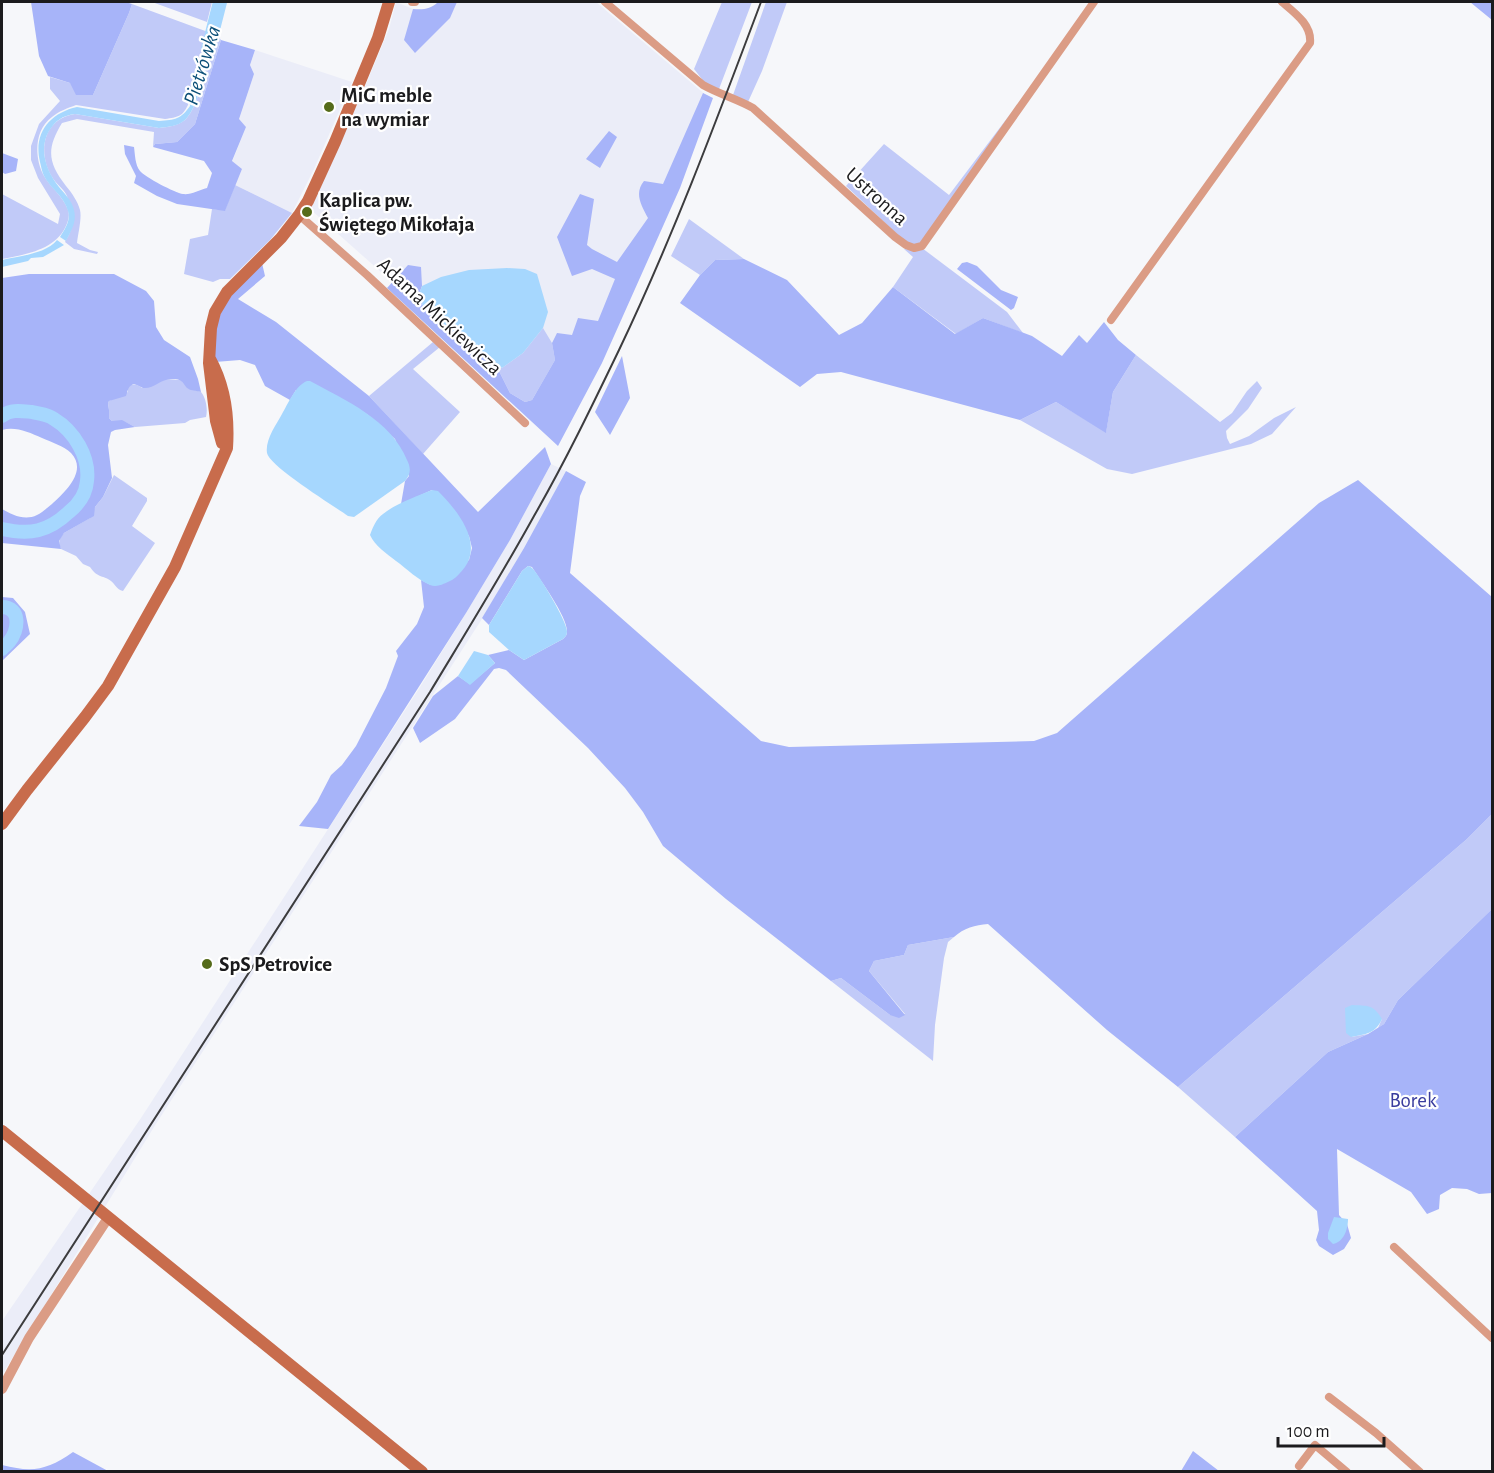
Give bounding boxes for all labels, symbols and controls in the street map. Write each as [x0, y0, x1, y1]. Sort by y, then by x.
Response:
water label: Pietrówka [179, 23, 224, 108]
place label: MiG meble na wymiar [341, 85, 432, 130]
marker: MiG meble na wymiar [322, 100, 336, 114]
street label: Ustronna [842, 163, 912, 230]
place label: Kaplica pw. Świętego Mikołaja [319, 190, 475, 235]
marker: Kaplica pw. Świętego Mikołaja [300, 205, 314, 219]
street label: Adama Mickiewicza [373, 253, 506, 379]
place label: SpS Petrovice [219, 954, 332, 975]
marker: SpS Petrovice [200, 957, 214, 971]
park label: Borek [1389, 1090, 1437, 1111]
scale bar [1278, 1410, 1384, 1448]
text: 100 m [1287, 1423, 1330, 1441]

